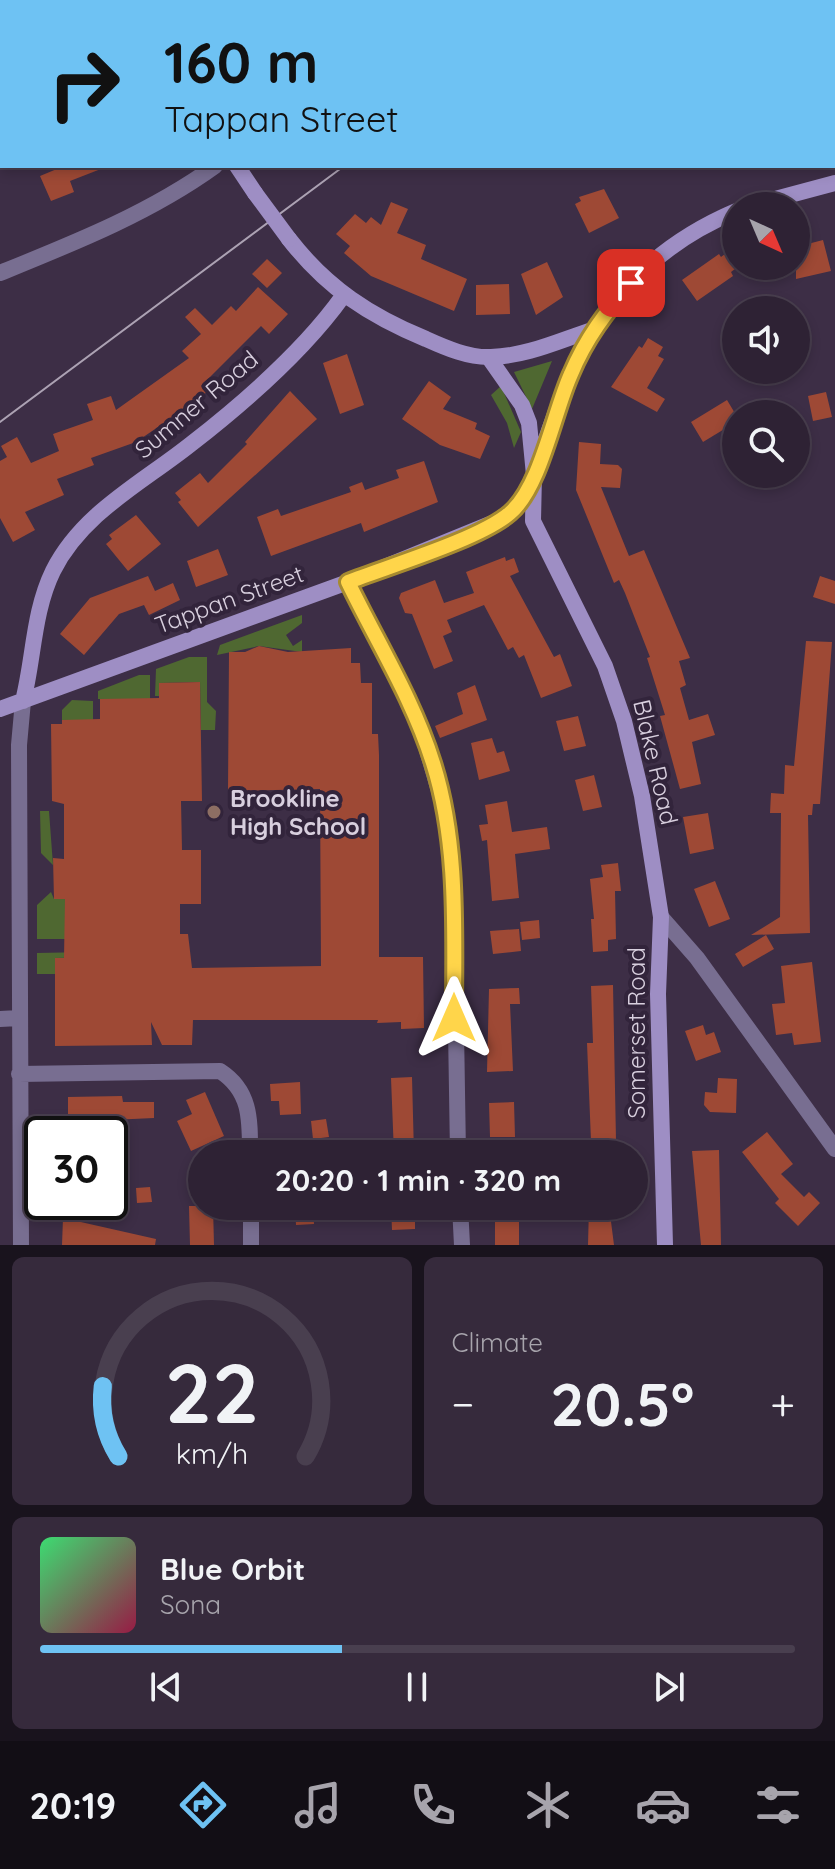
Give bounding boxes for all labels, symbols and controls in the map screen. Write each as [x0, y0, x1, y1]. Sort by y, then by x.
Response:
text: 160 m [164, 27, 318, 97]
icon: right [32, 32, 136, 136]
text: Tappan Street [164, 96, 398, 141]
north arrow [722, 192, 810, 280]
map controls [722, 192, 810, 488]
pin [597, 249, 665, 317]
icon: arrive [609, 261, 653, 305]
button: sound [722, 296, 810, 384]
street label: Sumner Road [128, 344, 264, 464]
button: search [722, 400, 810, 488]
street label: Tappan Street [150, 558, 308, 640]
street label: Blake Road [627, 696, 685, 828]
place label: Brookline High School [230, 783, 366, 841]
marker: Brookline High School [205, 803, 223, 821]
street label: Somerset Road [621, 947, 651, 1119]
position arrow [412, 976, 496, 1060]
speed limit sign: 30 [24, 1116, 128, 1220]
text: 20:20 · 1 min · 320 m [275, 1161, 561, 1199]
text: Climate [452, 1326, 543, 1359]
text: 22 [164, 1340, 259, 1444]
text: 20.5° [550, 1366, 694, 1441]
text: − [452, 1376, 474, 1431]
text: + [770, 1376, 795, 1431]
text: km/h [175, 1435, 248, 1471]
text: Blue Orbit [160, 1550, 305, 1588]
text: Sona [160, 1588, 221, 1621]
icon: previous [144, 1665, 188, 1709]
icon: pause [395, 1665, 439, 1709]
icon: next [647, 1665, 691, 1709]
icon: directions [175, 1777, 231, 1833]
icon: music [290, 1777, 346, 1833]
icon: phone [405, 1777, 461, 1833]
icon: climate [520, 1777, 576, 1833]
icon: car [635, 1777, 691, 1833]
icon: filters [750, 1777, 806, 1833]
text: 20:19 [29, 1783, 116, 1828]

